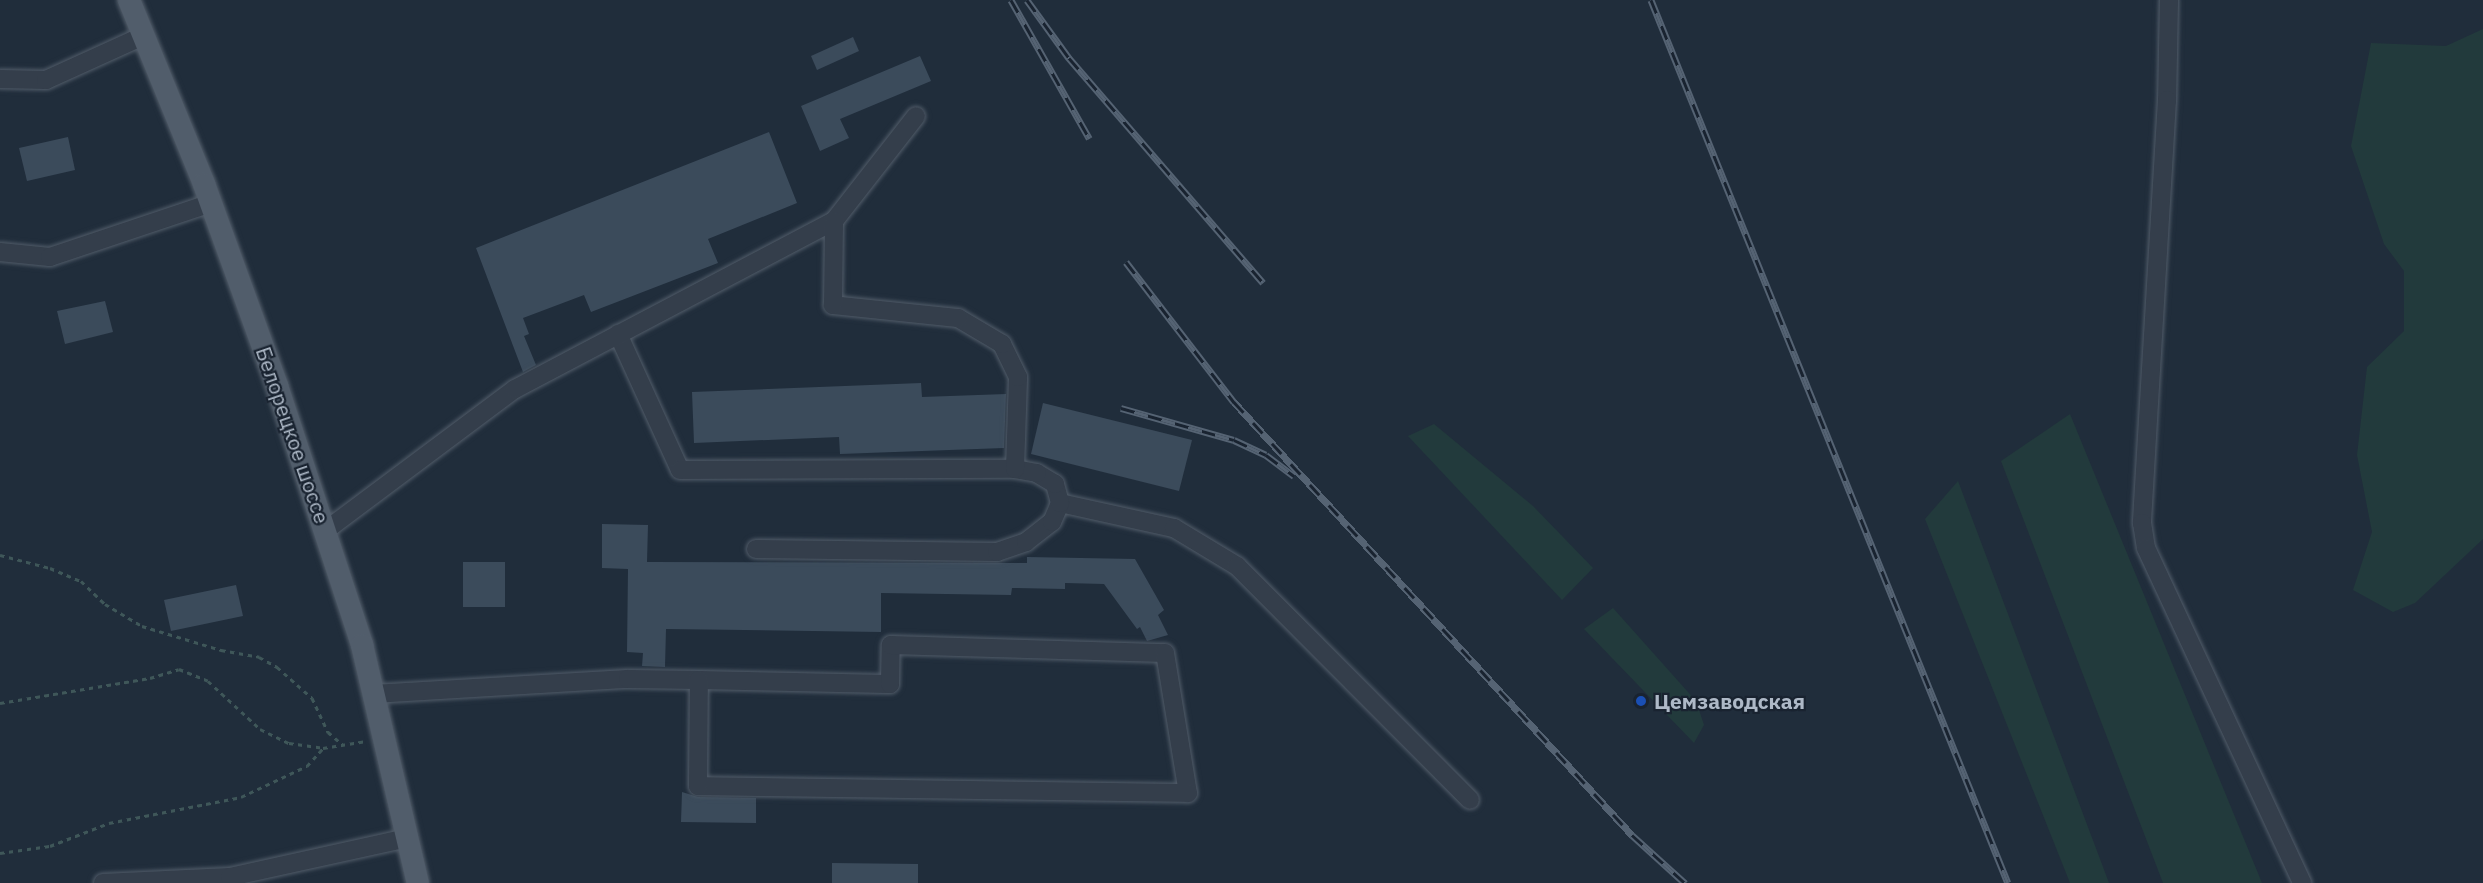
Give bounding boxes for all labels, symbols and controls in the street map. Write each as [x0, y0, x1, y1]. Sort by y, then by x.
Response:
street label: Белорецкое шоссе [251, 343, 335, 527]
place label: Цемзаводская [1654, 688, 1805, 714]
marker: Цемзаводская [1632, 692, 1650, 710]

